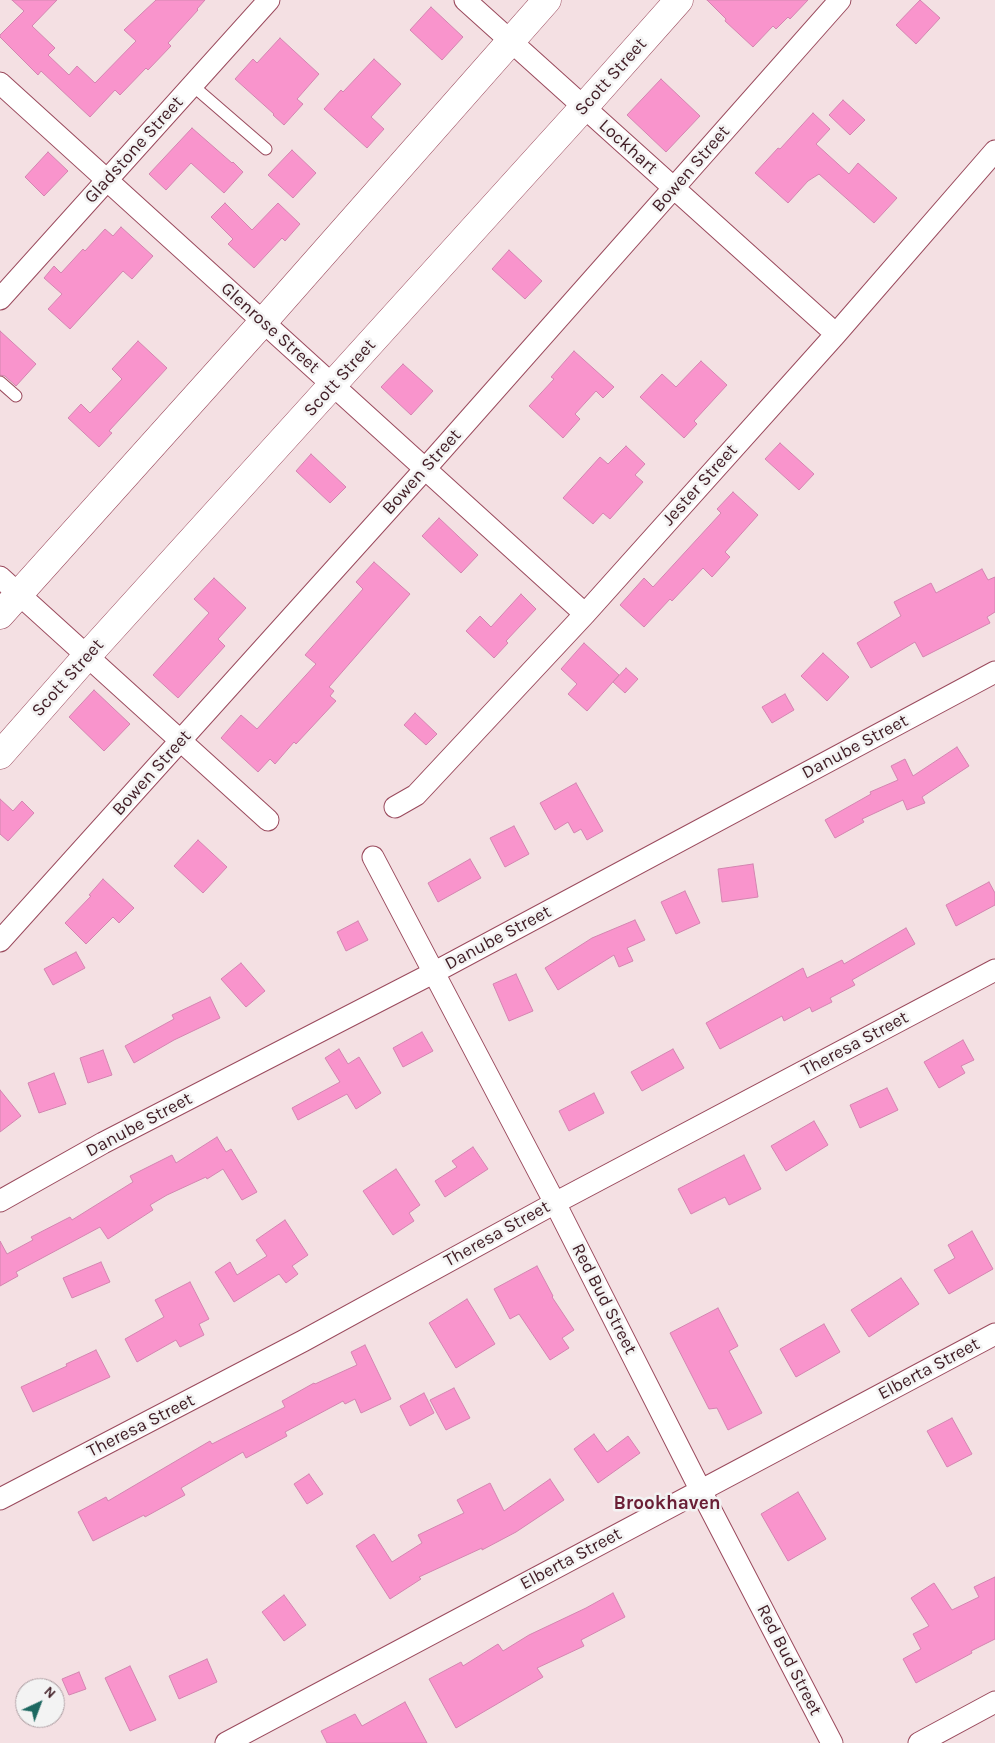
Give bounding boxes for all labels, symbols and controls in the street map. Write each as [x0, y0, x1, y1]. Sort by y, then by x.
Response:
street label: Scott Street [570, 34, 652, 120]
street label: Gladstone Street [80, 92, 188, 208]
street label: Lockhart [594, 115, 662, 179]
street label: Bowen Street [647, 121, 735, 217]
street label: Glenrose Street [216, 278, 324, 378]
street label: Scott Street [299, 335, 381, 421]
street label: Bowen Street [378, 425, 466, 519]
street label: Jester Street [658, 440, 742, 530]
street label: Scott Street [27, 635, 109, 721]
street label: Danube Street [798, 710, 912, 784]
street label: Bowen Street [108, 726, 196, 820]
street label: Danube Street [441, 901, 555, 975]
street label: Theresa Street [798, 1007, 912, 1081]
street label: Danube Street [82, 1088, 196, 1162]
street label: Theresa Street [440, 1196, 554, 1272]
street label: Red Bud Street [567, 1240, 641, 1358]
street label: Elberta Street [875, 1333, 983, 1405]
street label: Theresa Street [84, 1390, 198, 1462]
district label: Brookhaven [613, 1493, 721, 1515]
street label: Elberta Street [517, 1523, 625, 1595]
street label: Red Bud Street [752, 1601, 826, 1719]
north arrow [15, 1678, 65, 1728]
text: N [40, 1683, 59, 1702]

